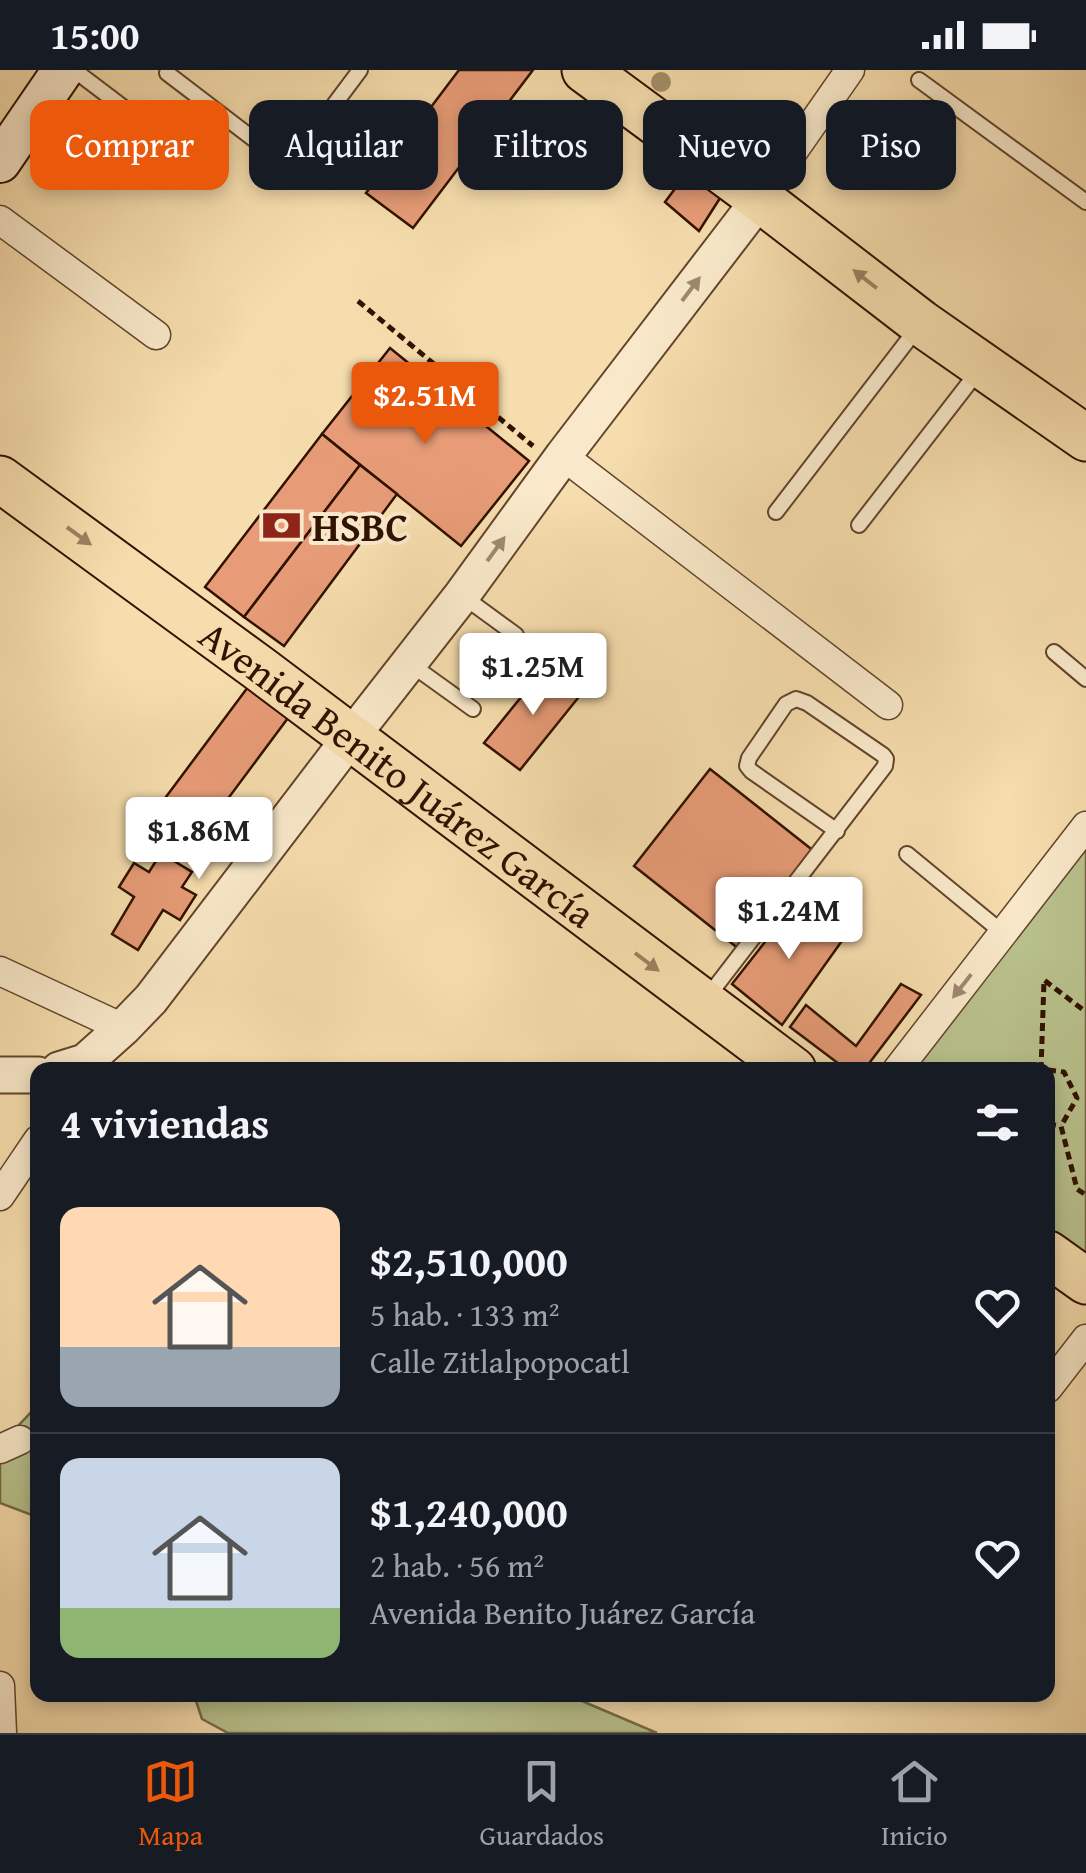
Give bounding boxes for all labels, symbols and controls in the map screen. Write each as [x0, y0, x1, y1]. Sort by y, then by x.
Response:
text: 15:00 [50, 7, 140, 63]
chip: Comprar [30, 100, 229, 190]
chip: Alquilar [249, 100, 438, 190]
chip: Filtros [458, 100, 623, 190]
chip: Nuevo [643, 100, 806, 190]
chip: Piso [826, 100, 956, 190]
one-way arrow [852, 269, 878, 290]
one-way arrow [680, 276, 700, 302]
pin: $2.51M [344, 362, 506, 447]
text: $2.51M [374, 371, 476, 418]
place label: HSBC [312, 497, 408, 556]
bank icon: HSBC [261, 505, 303, 547]
one-way arrow [66, 526, 92, 546]
one-way arrow [486, 536, 505, 562]
street label: Avenida Benito Juárez García [188, 605, 609, 941]
pin: $1.25M [452, 633, 614, 718]
text: $1.25M [482, 642, 584, 689]
pin: $1.86M [118, 797, 280, 882]
text: $1.86M [148, 806, 250, 853]
pin: $1.24M [708, 877, 870, 962]
text: $1.24M [738, 886, 840, 933]
one-way arrow [634, 951, 660, 971]
one-way arrow [953, 973, 973, 999]
text: 4 viviendas [60, 1092, 269, 1153]
icon: filters [970, 1095, 1025, 1150]
text: $2,510,000 [370, 1230, 568, 1291]
icon: home [140, 1247, 260, 1367]
icon: heart [970, 1280, 1025, 1335]
text: 5 hab. · 133 m² [370, 1291, 559, 1338]
text: Calle Zitlalpopocatl [370, 1338, 630, 1385]
text: $1,240,000 [370, 1481, 568, 1542]
icon: home [140, 1498, 260, 1618]
icon: heart [970, 1531, 1025, 1586]
text: 2 hab. · 56 m² [370, 1542, 544, 1589]
text: Avenida Benito Juárez García [370, 1589, 755, 1636]
tab: Mapa [138, 1754, 203, 1855]
tab: Guardados [480, 1754, 604, 1855]
tab: Inicio [881, 1754, 948, 1855]

